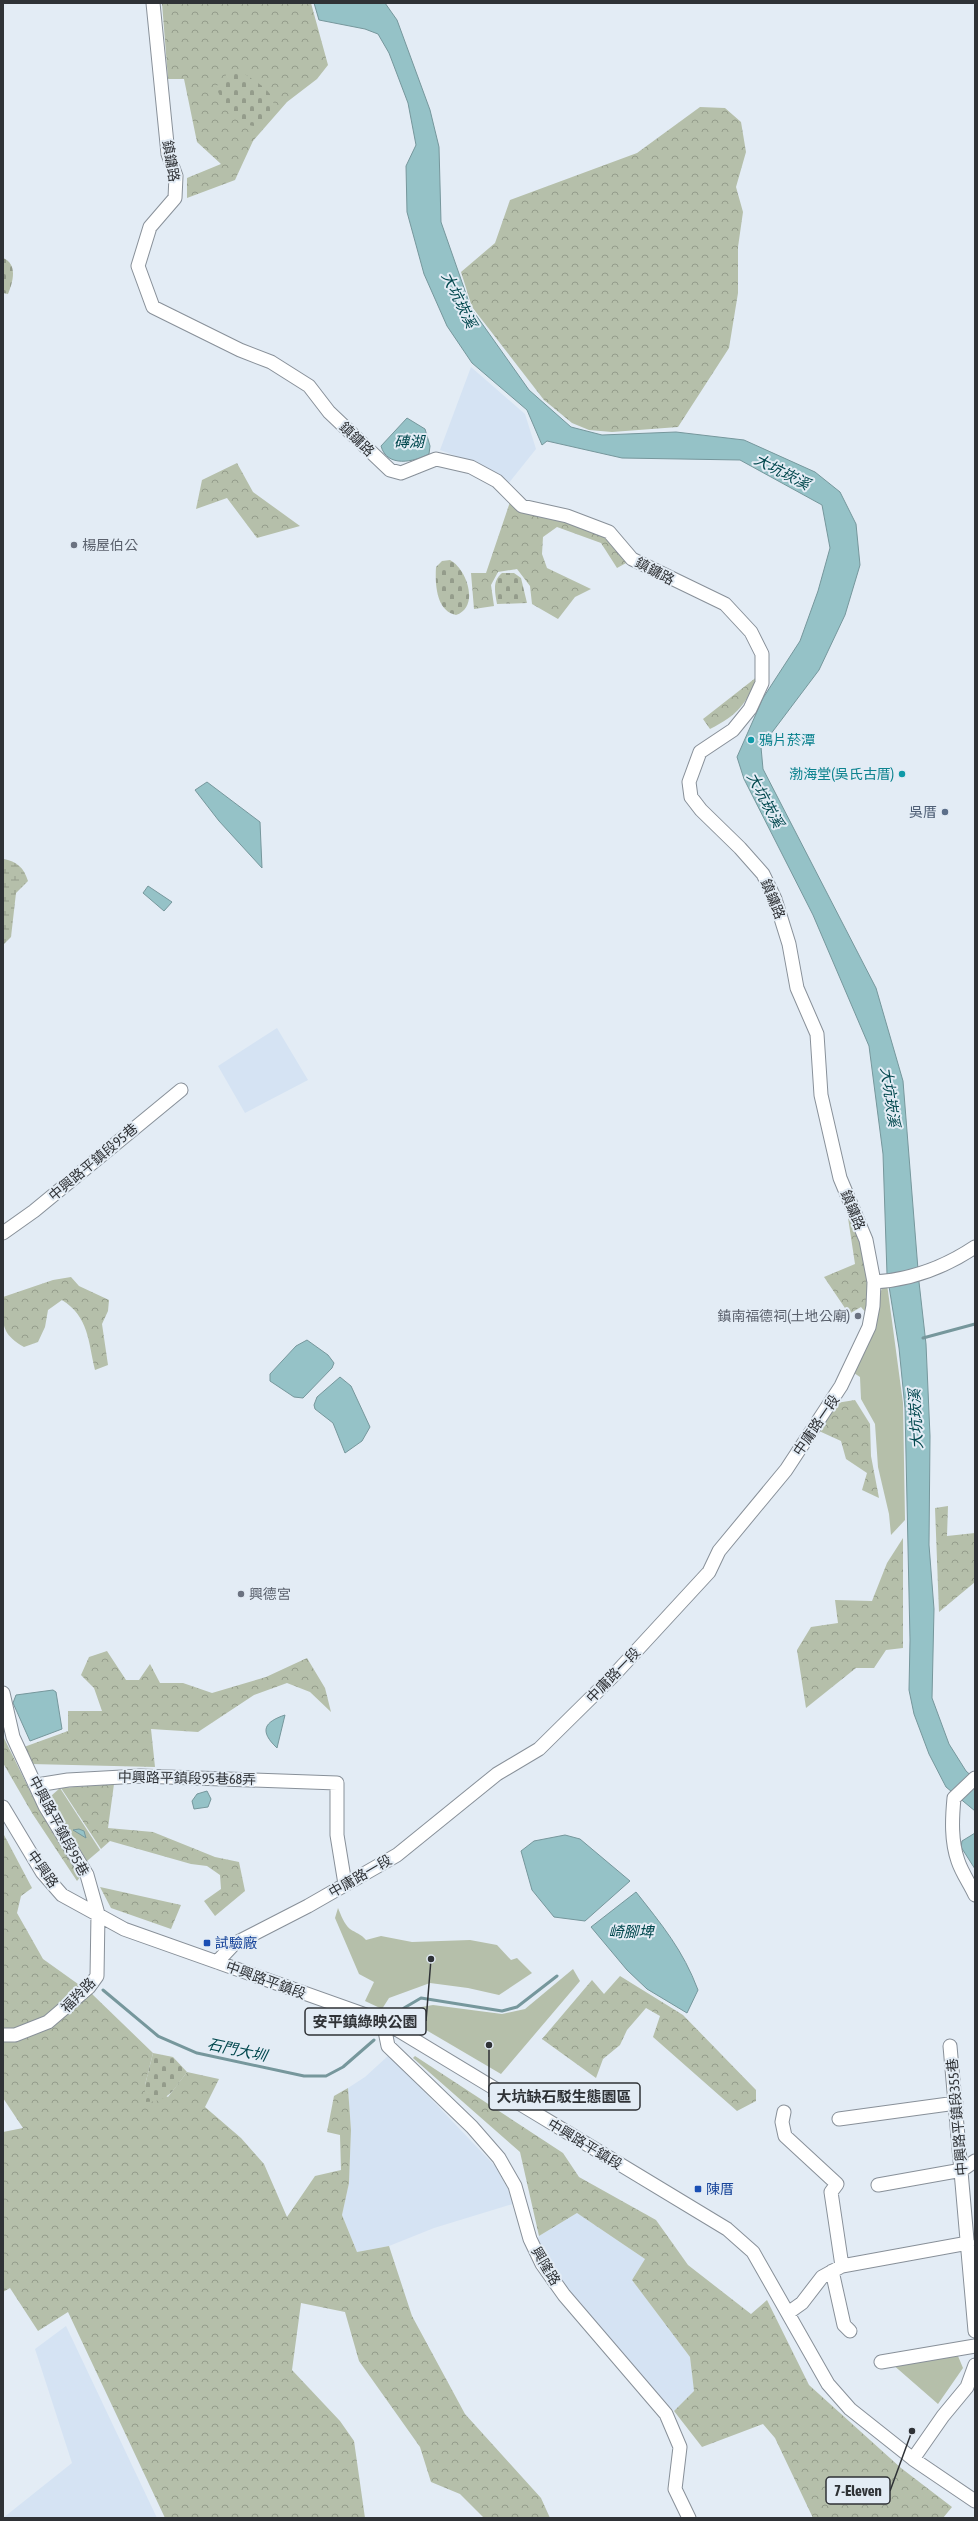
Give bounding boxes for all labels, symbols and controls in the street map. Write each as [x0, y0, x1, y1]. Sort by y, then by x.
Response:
street label: 鎮鏞路 [159, 139, 183, 183]
water label: 大坑崁溪 [439, 269, 481, 332]
street label: 鎮鏞路 [336, 419, 378, 459]
water label: 磚湖 [394, 433, 426, 450]
water label: 大坑崁溪 [752, 450, 815, 494]
place label: 楊屋伯公 [82, 537, 138, 553]
marker: 楊屋伯公 [69, 540, 79, 550]
street label: 鎮鏞路 [633, 554, 677, 588]
place label: 鴉片菸潭 [759, 732, 815, 748]
marker: 鴉片菸潭 [746, 735, 756, 745]
place label: 渤海堂(吳氏古厝) [789, 766, 894, 782]
water label: 大坑崁溪 [744, 769, 788, 832]
marker: 渤海堂(吳氏古厝) [897, 769, 907, 779]
place label: 吳厝 [909, 804, 937, 820]
marker: 吳厝 [940, 807, 950, 817]
street label: 鎮鏞路 [758, 877, 788, 921]
water label: 大坑崁溪 [878, 1066, 903, 1130]
street label: 中興路平鎮段95巷 [45, 1120, 141, 1204]
street label: 鎮鏞路 [838, 1188, 868, 1232]
place label: 鎮南福德祠(土地公廟) [717, 1308, 850, 1324]
marker: 鎮南福德祠(土地公廟) [853, 1311, 863, 1321]
water label: 大坑崁溪 [905, 1387, 926, 1449]
street label: 中庸路一段 [790, 1392, 842, 1458]
place label: 興德宮 [249, 1586, 291, 1602]
marker: 興德宮 [236, 1589, 246, 1599]
street label: 中庸路一段 [583, 1644, 643, 1706]
street label: 中興路平鎮段95巷68弄 [118, 1769, 256, 1787]
street label: 中興路平鎮段95巷 [25, 1773, 93, 1879]
street label: 中興路 [24, 1847, 62, 1891]
street label: 中庸路一段 [326, 1852, 394, 1900]
water label: 崎腳埤 [608, 1923, 655, 1940]
place label: 試驗廠 [215, 1935, 257, 1951]
marker: 試驗廠 [202, 1938, 212, 1948]
street label: 中興路平鎮段 [224, 1958, 308, 2002]
street label: 福羚路 [58, 1974, 98, 2016]
callout: 安平鎮綠映公園 [305, 2008, 426, 2035]
text: 安平鎮綠映公園 [312, 2013, 418, 2030]
water label: 石門大圳 [206, 2035, 270, 2064]
street label: 中興路平鎮段355巷 [944, 2058, 970, 2176]
callout: 大坑缺石駁生態園區 [489, 2083, 640, 2110]
text: 大坑缺石駁生態園區 [496, 2088, 632, 2105]
street label: 中興路平鎮段 [545, 2116, 625, 2172]
place label: 陳厝 [706, 2181, 734, 2197]
marker: 陳厝 [693, 2184, 703, 2194]
street label: 興隆路 [528, 2244, 564, 2288]
callout: 7-Eleven [826, 2477, 890, 2504]
text: 7-Eleven [834, 2482, 882, 2499]

